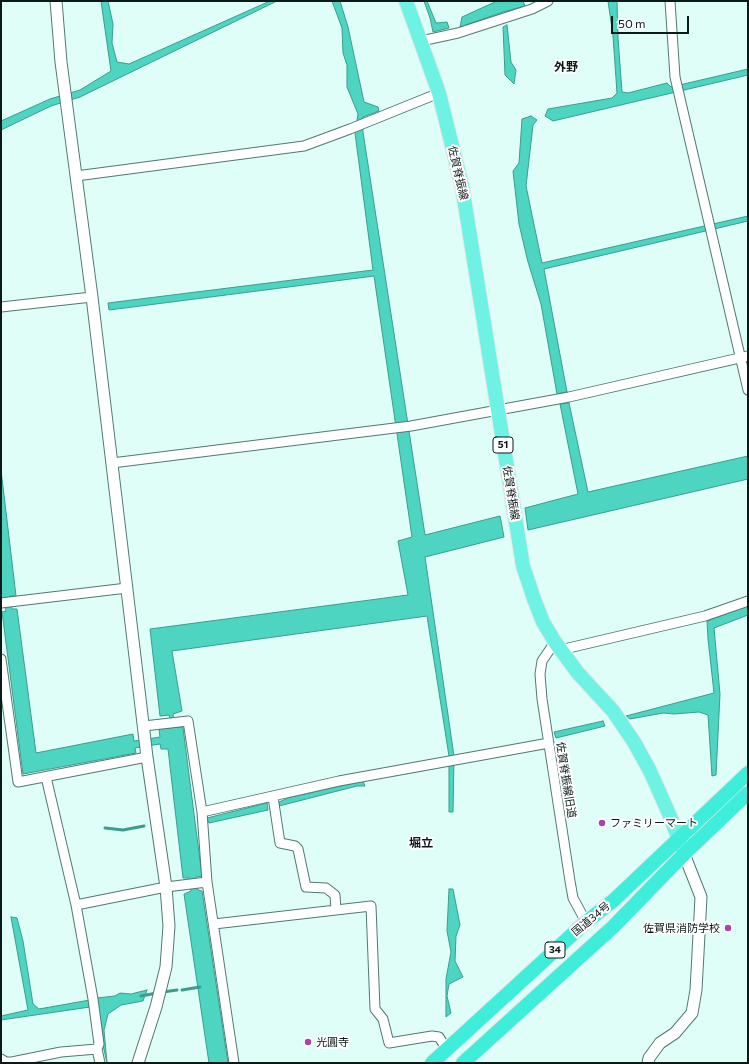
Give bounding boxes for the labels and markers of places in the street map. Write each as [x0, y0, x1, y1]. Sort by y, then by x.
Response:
place label: ファミリーマート [610, 816, 698, 830]
marker: ファミリーマート [597, 818, 607, 828]
place label: 佐賀県消防学校 [643, 921, 720, 935]
marker: 佐賀県消防学校 [723, 923, 733, 933]
place label: 光圓寺 [316, 1035, 349, 1049]
marker: 光圓寺 [303, 1037, 313, 1047]

